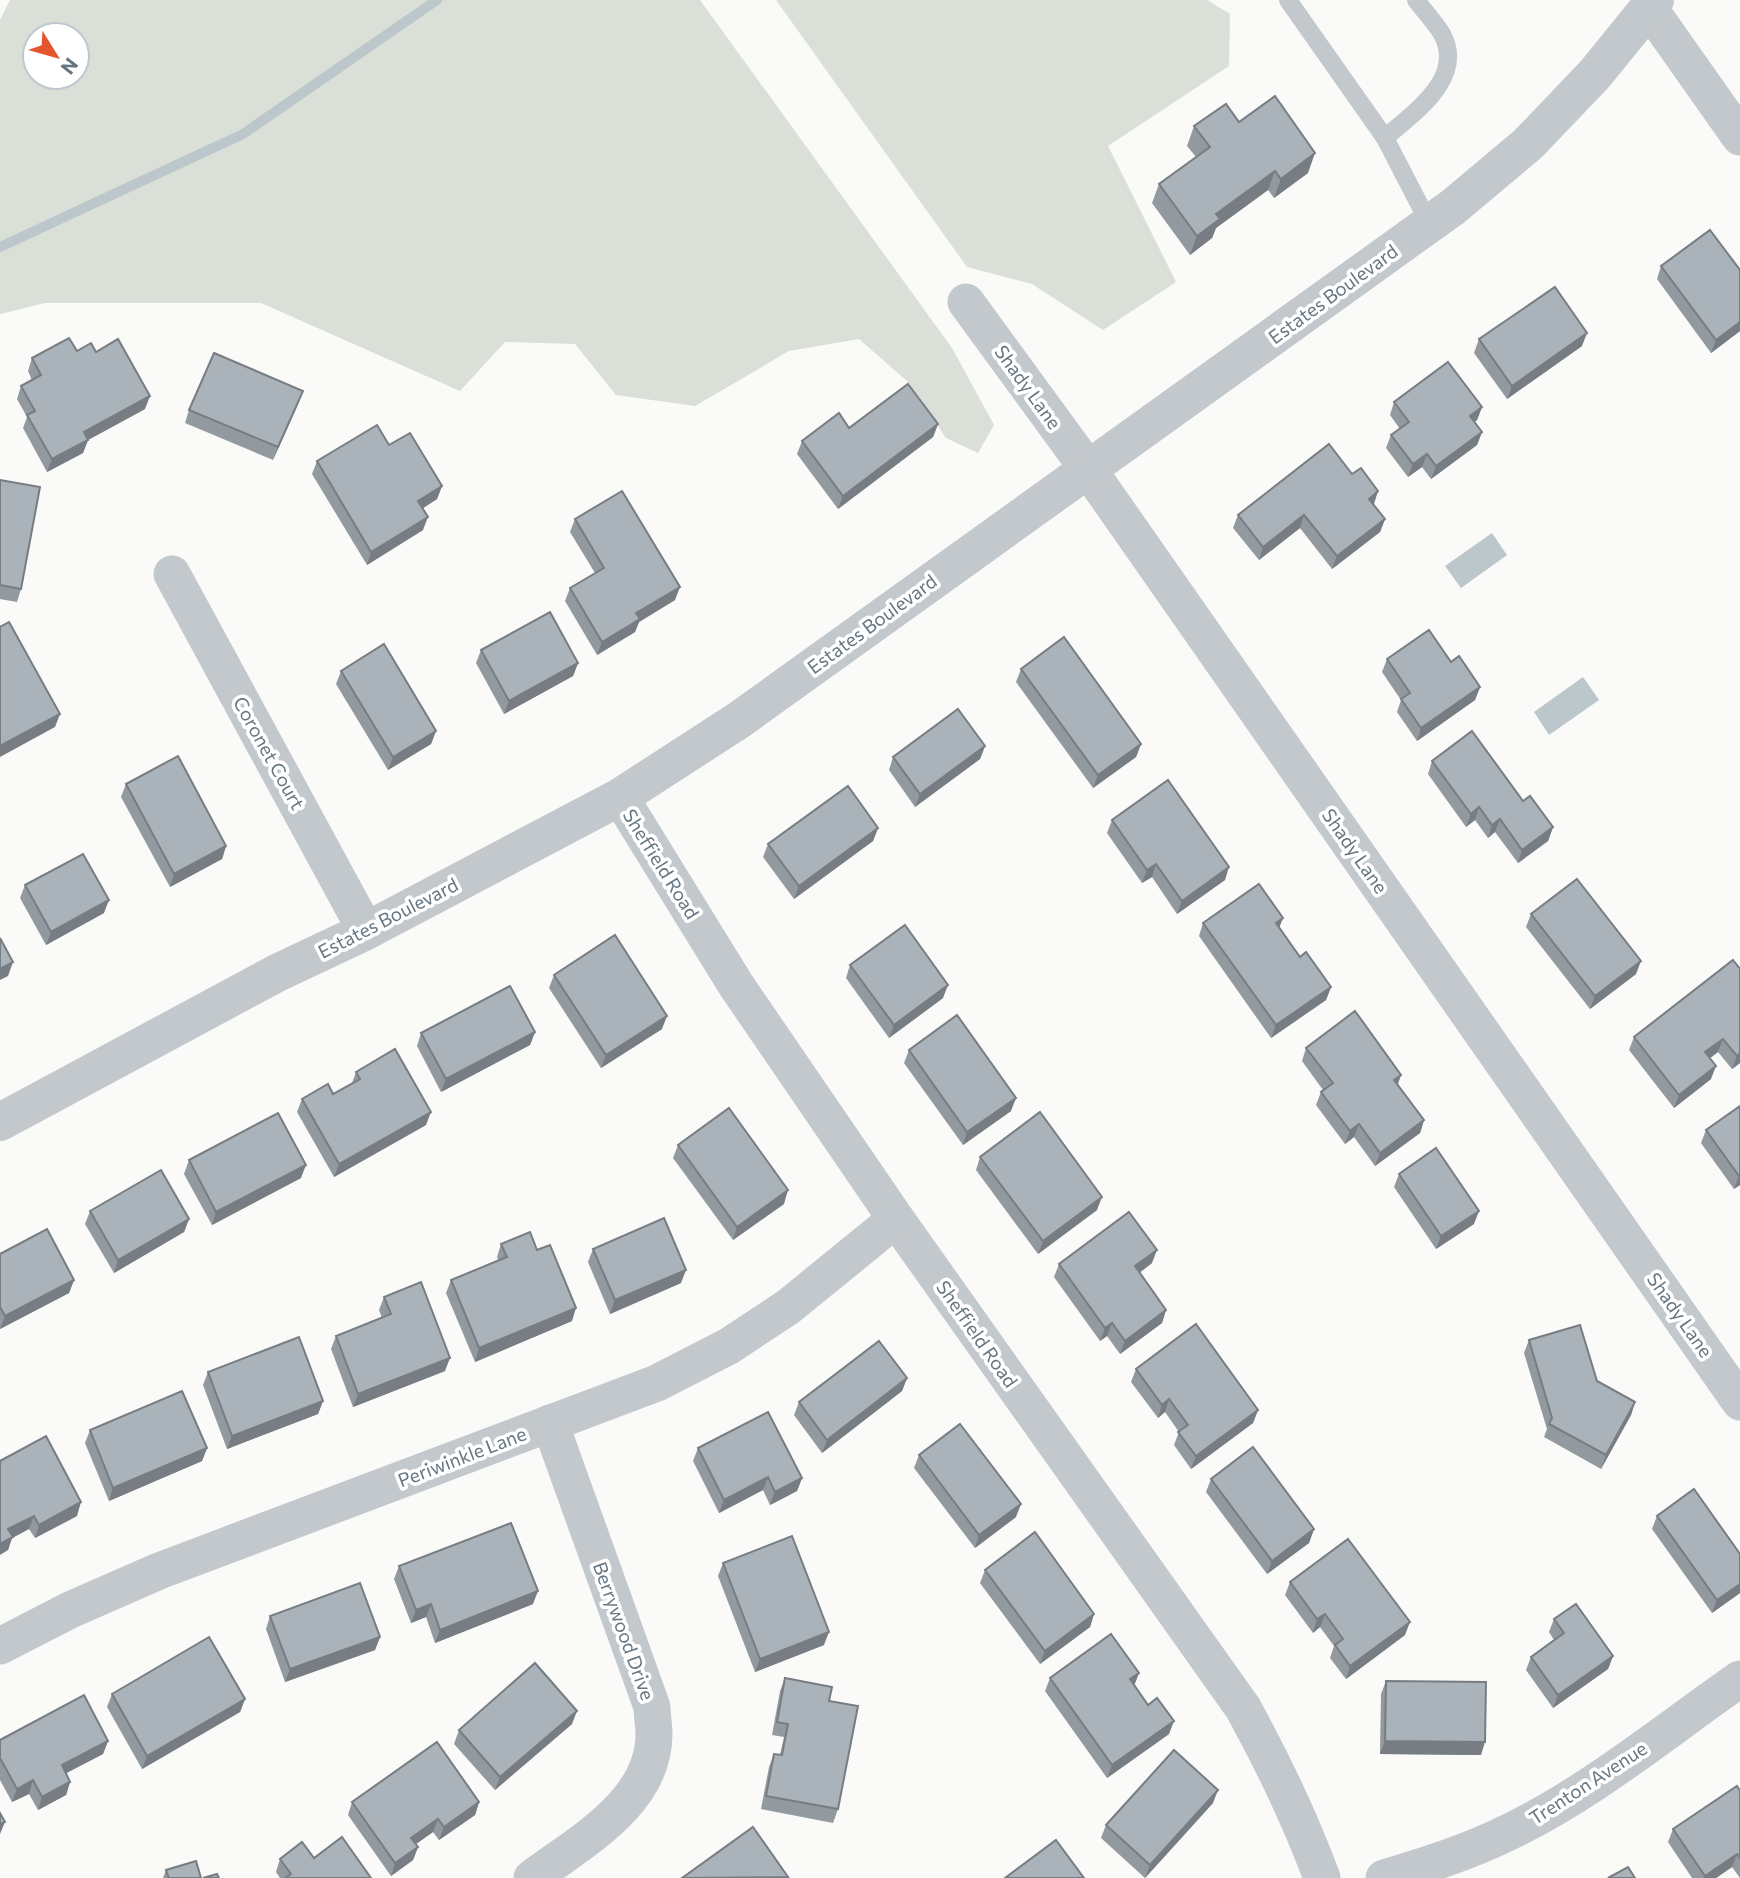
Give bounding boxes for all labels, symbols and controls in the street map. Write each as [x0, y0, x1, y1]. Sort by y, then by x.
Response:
north arrow [21, 21, 91, 91]
text: N [56, 54, 83, 79]
street label: Estates Boulevard [1264, 239, 1402, 348]
street label: Shady Lane [990, 340, 1067, 433]
street label: Estates Boulevard [803, 569, 941, 678]
street label: Coronet Court [229, 692, 310, 813]
street label: Shady Lane [1318, 804, 1393, 898]
street label: Sheffield Road [618, 805, 704, 923]
street label: Estates Boulevard [314, 872, 462, 963]
street label: Shady Lane [1643, 1268, 1718, 1362]
street label: Sheffield Road [932, 1276, 1023, 1392]
street label: Periwinkle Lane [394, 1422, 529, 1492]
street label: Berrywood Drive [589, 1559, 660, 1703]
street label: Trenton Avenue [1525, 1736, 1651, 1829]

